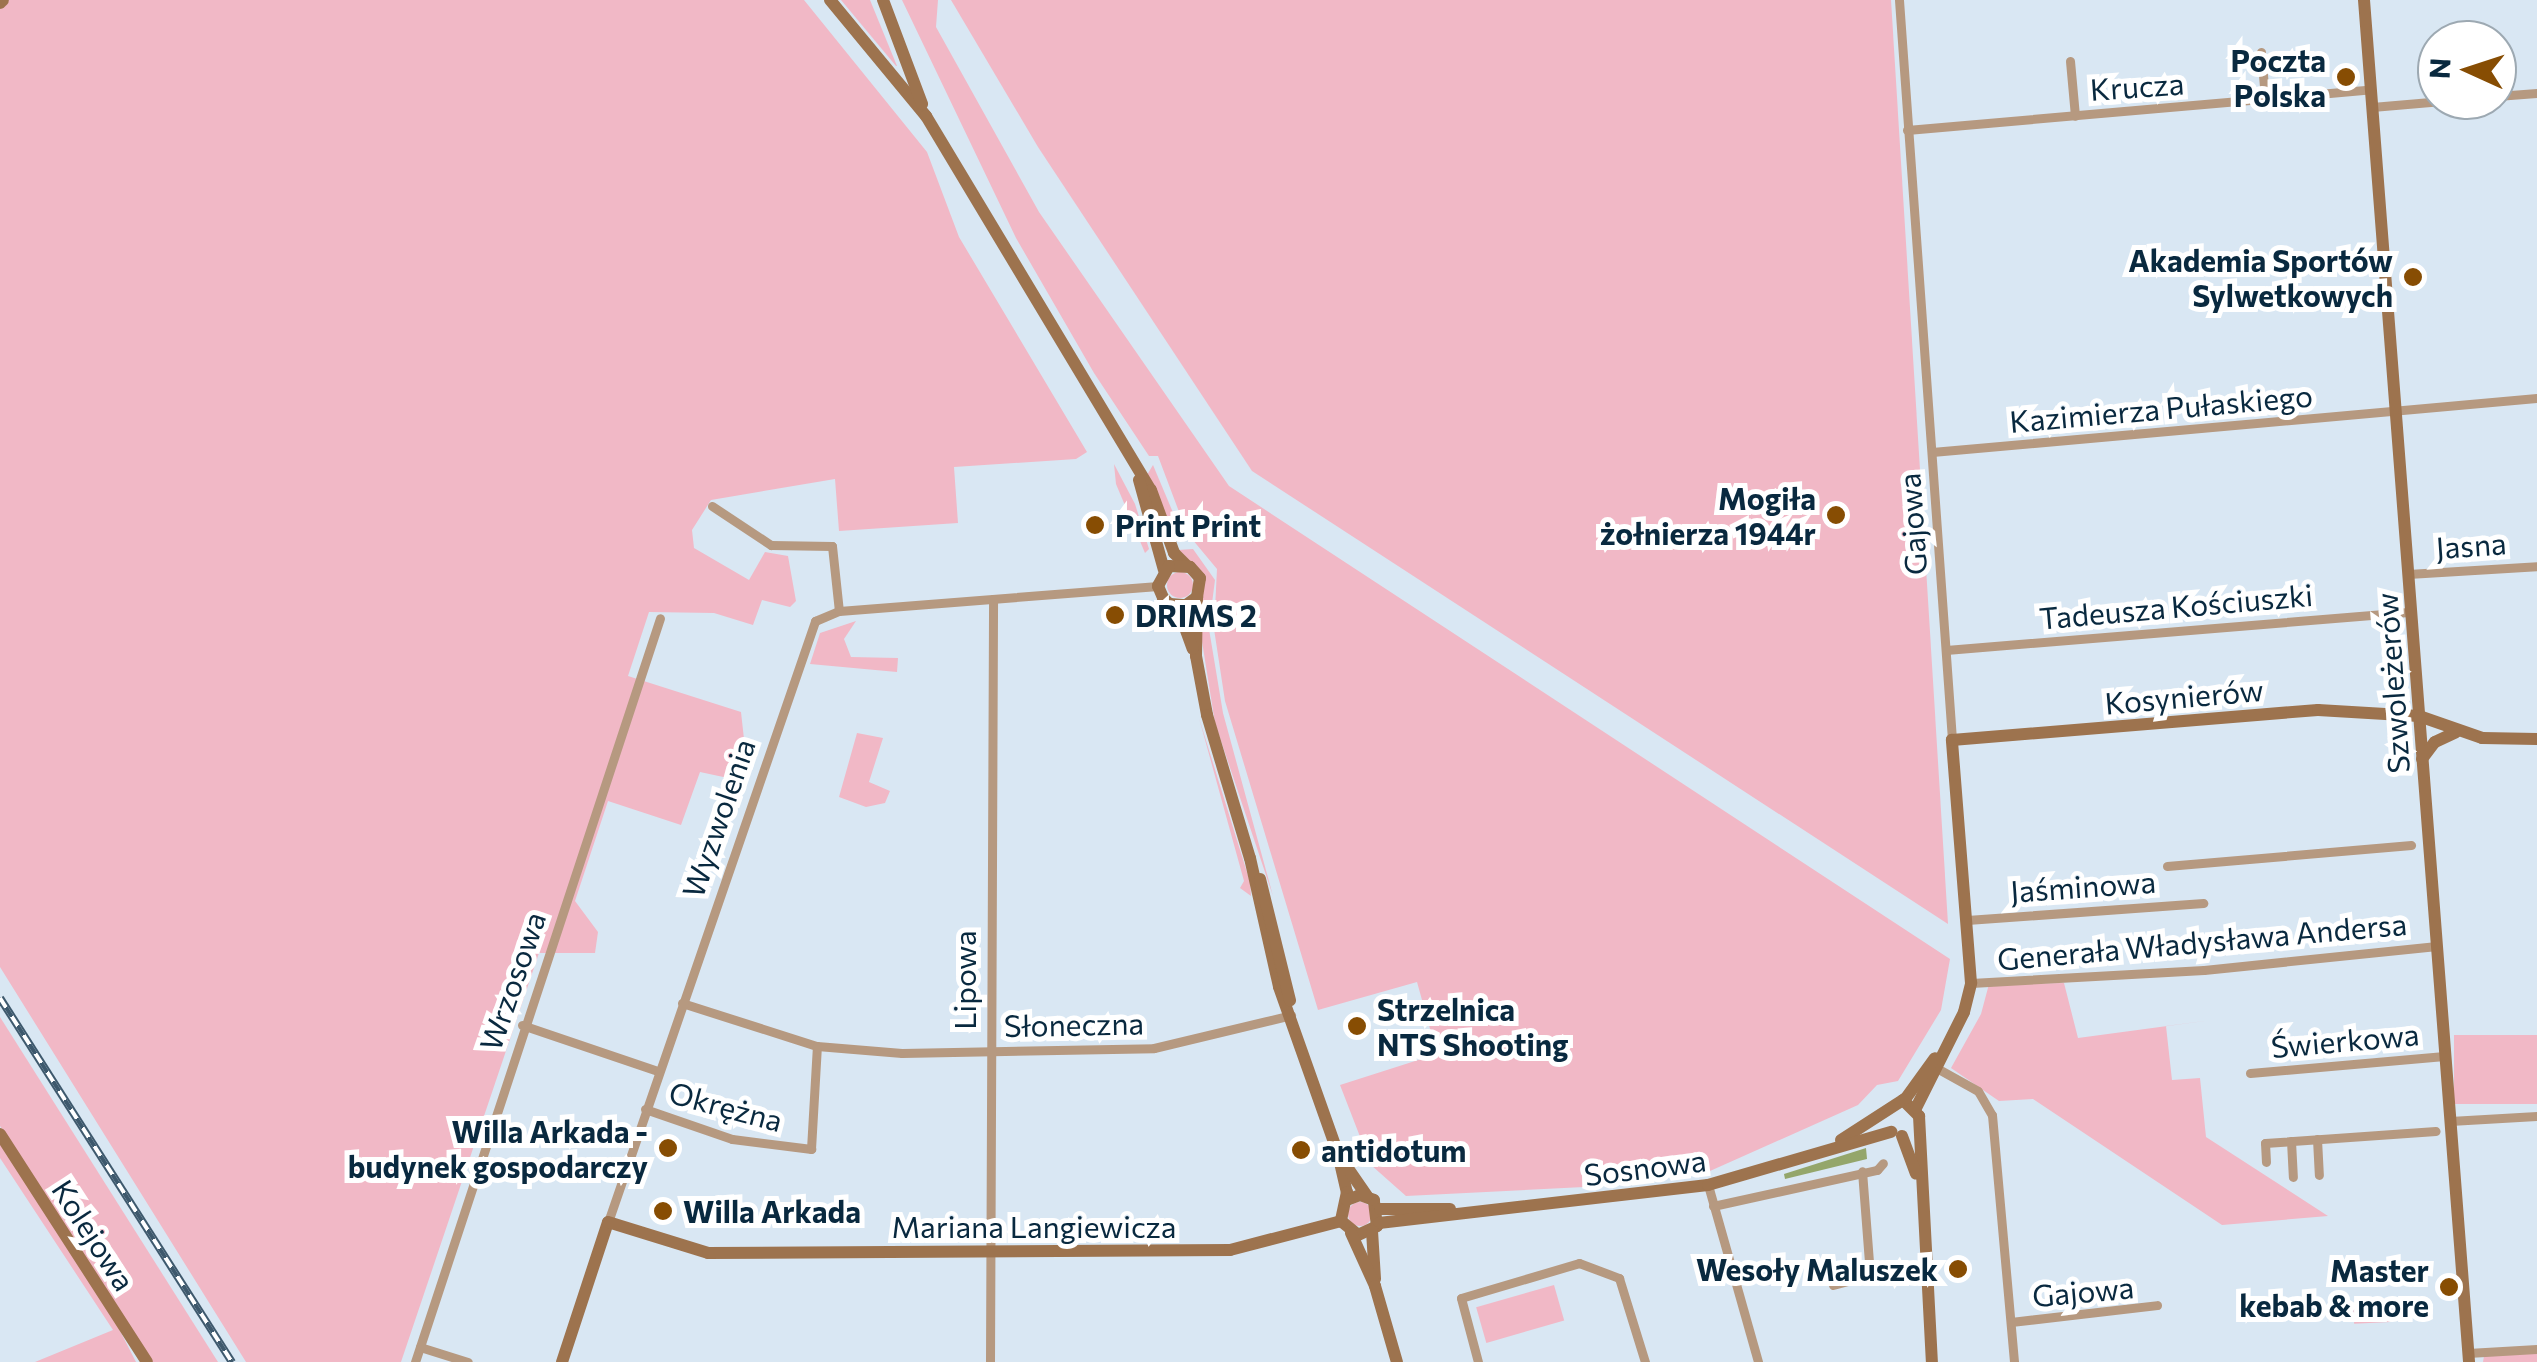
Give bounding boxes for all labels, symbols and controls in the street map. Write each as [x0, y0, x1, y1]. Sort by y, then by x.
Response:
north arrow [2417, 20, 2517, 120]
place label: Poczta Polska [2231, 42, 2326, 112]
text: N [2422, 57, 2457, 80]
street label: Krucza [2089, 65, 2185, 107]
marker: Poczta Polska [2335, 66, 2357, 88]
place label: Akademia Sportów Sylwetkowych [2128, 242, 2393, 312]
marker: Akademia Sportów Sylwetkowych [2402, 266, 2424, 288]
street label: Kazimierza Pułaskiego [2008, 377, 2314, 439]
street label: Gajowa [1890, 472, 1934, 576]
place label: Mogiła żołnierza 1944r [1600, 480, 1816, 550]
marker: Mogiła żołnierza 1944r [1825, 504, 1847, 526]
place label: Print Print [1115, 507, 1261, 543]
marker: Print Print [1084, 514, 1106, 536]
street label: Jasna [2434, 525, 2508, 565]
street label: Tadeusza Kościuszki [2038, 576, 2314, 636]
street label: Szwoleżerów [2368, 592, 2416, 774]
place label: DRIMS 2 [1135, 597, 1257, 633]
marker: DRIMS 2 [1104, 604, 1126, 626]
street label: Kosynierów [2103, 671, 2265, 721]
street label: Wyzwolenia [674, 734, 762, 902]
street label: Jaśminowa [2009, 863, 2157, 909]
street label: Generała Władysława Andersa [1996, 905, 2408, 977]
street label: Wrzosowa [472, 907, 552, 1055]
street label: Lipowa [946, 930, 982, 1030]
place label: Strzelnica NTS Shooting [1377, 991, 1569, 1062]
street label: Słoneczna [1004, 1005, 1144, 1043]
marker: Strzelnica NTS Shooting [1346, 1015, 1368, 1037]
street label: Świerkowa [2269, 1016, 2421, 1064]
street label: Okrężna [665, 1074, 787, 1138]
place label: Willa Arkada - budynek gospodarczy [348, 1113, 648, 1184]
place label: antidotum [1321, 1132, 1467, 1168]
marker: Willa Arkada - budynek gospodarczy [657, 1137, 679, 1159]
marker: antidotum [1290, 1139, 1312, 1161]
street label: Sosnowa [1582, 1142, 1708, 1192]
street label: Kolejowa [45, 1173, 143, 1297]
place label: Willa Arkada [683, 1193, 861, 1229]
marker: Willa Arkada [652, 1200, 674, 1222]
street label: Mariana Langiewicza [892, 1208, 1176, 1244]
place label: Wesoły Maluszek [1696, 1251, 1938, 1287]
place label: Master kebab & more [2239, 1252, 2429, 1322]
marker: Wesoły Maluszek [1947, 1258, 1969, 1280]
street label: Gajowa [2031, 1269, 2135, 1313]
marker: Master kebab & more [2438, 1276, 2460, 1298]

